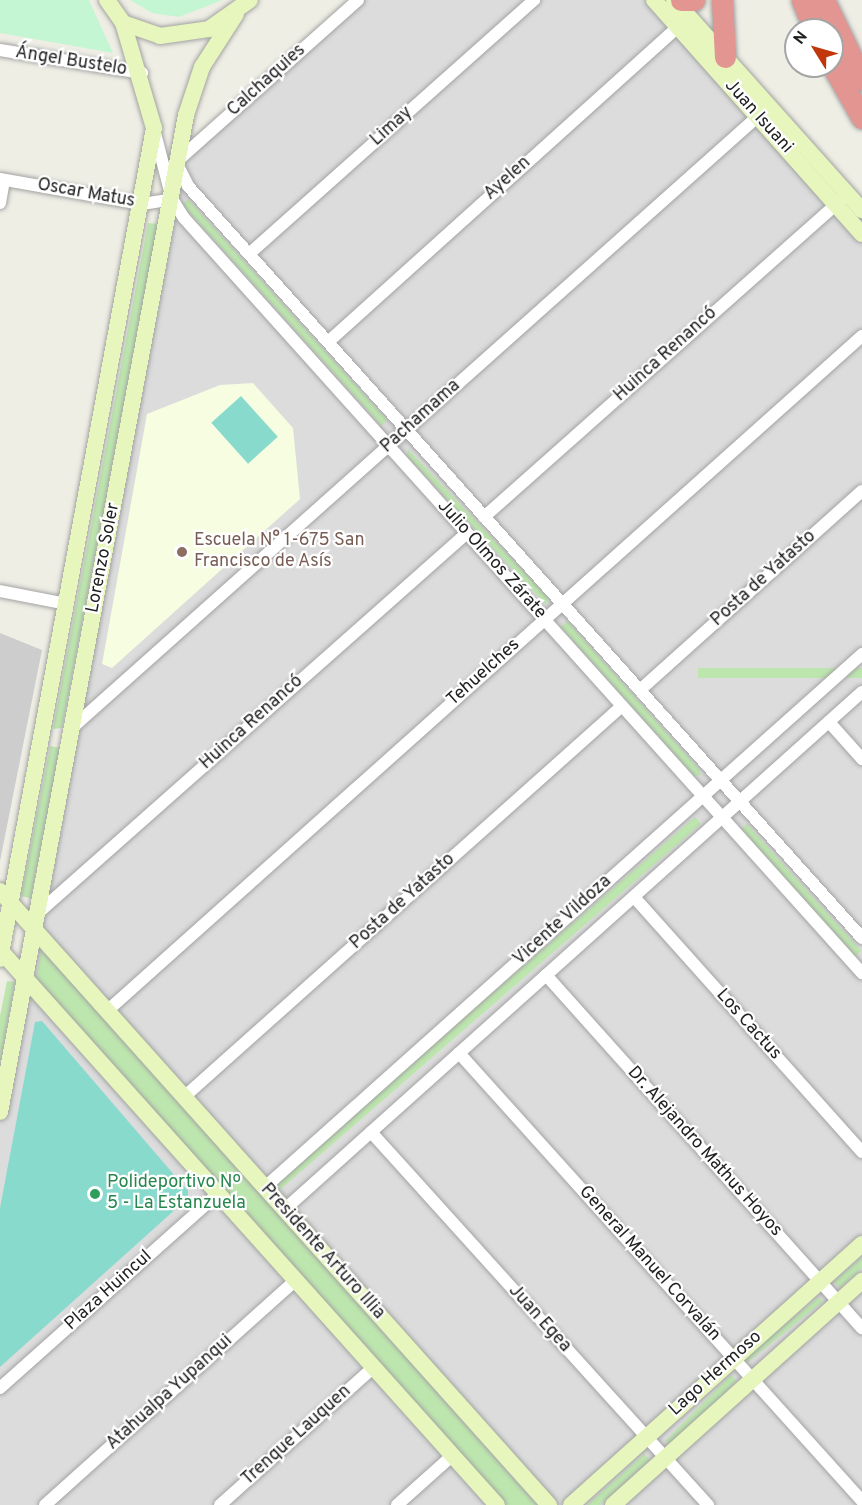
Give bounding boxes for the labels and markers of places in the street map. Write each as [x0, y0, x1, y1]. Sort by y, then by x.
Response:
place label: Escuela N° 1-675 San Francisco de Asís [194, 531, 365, 574]
marker: Escuela N° 1-675 San Francisco de Asís [175, 545, 189, 559]
place label: Polideportivo Nº 5 - La Estanzuela [107, 1173, 246, 1216]
marker: Polideportivo Nº 5 - La Estanzuela [88, 1187, 102, 1201]

